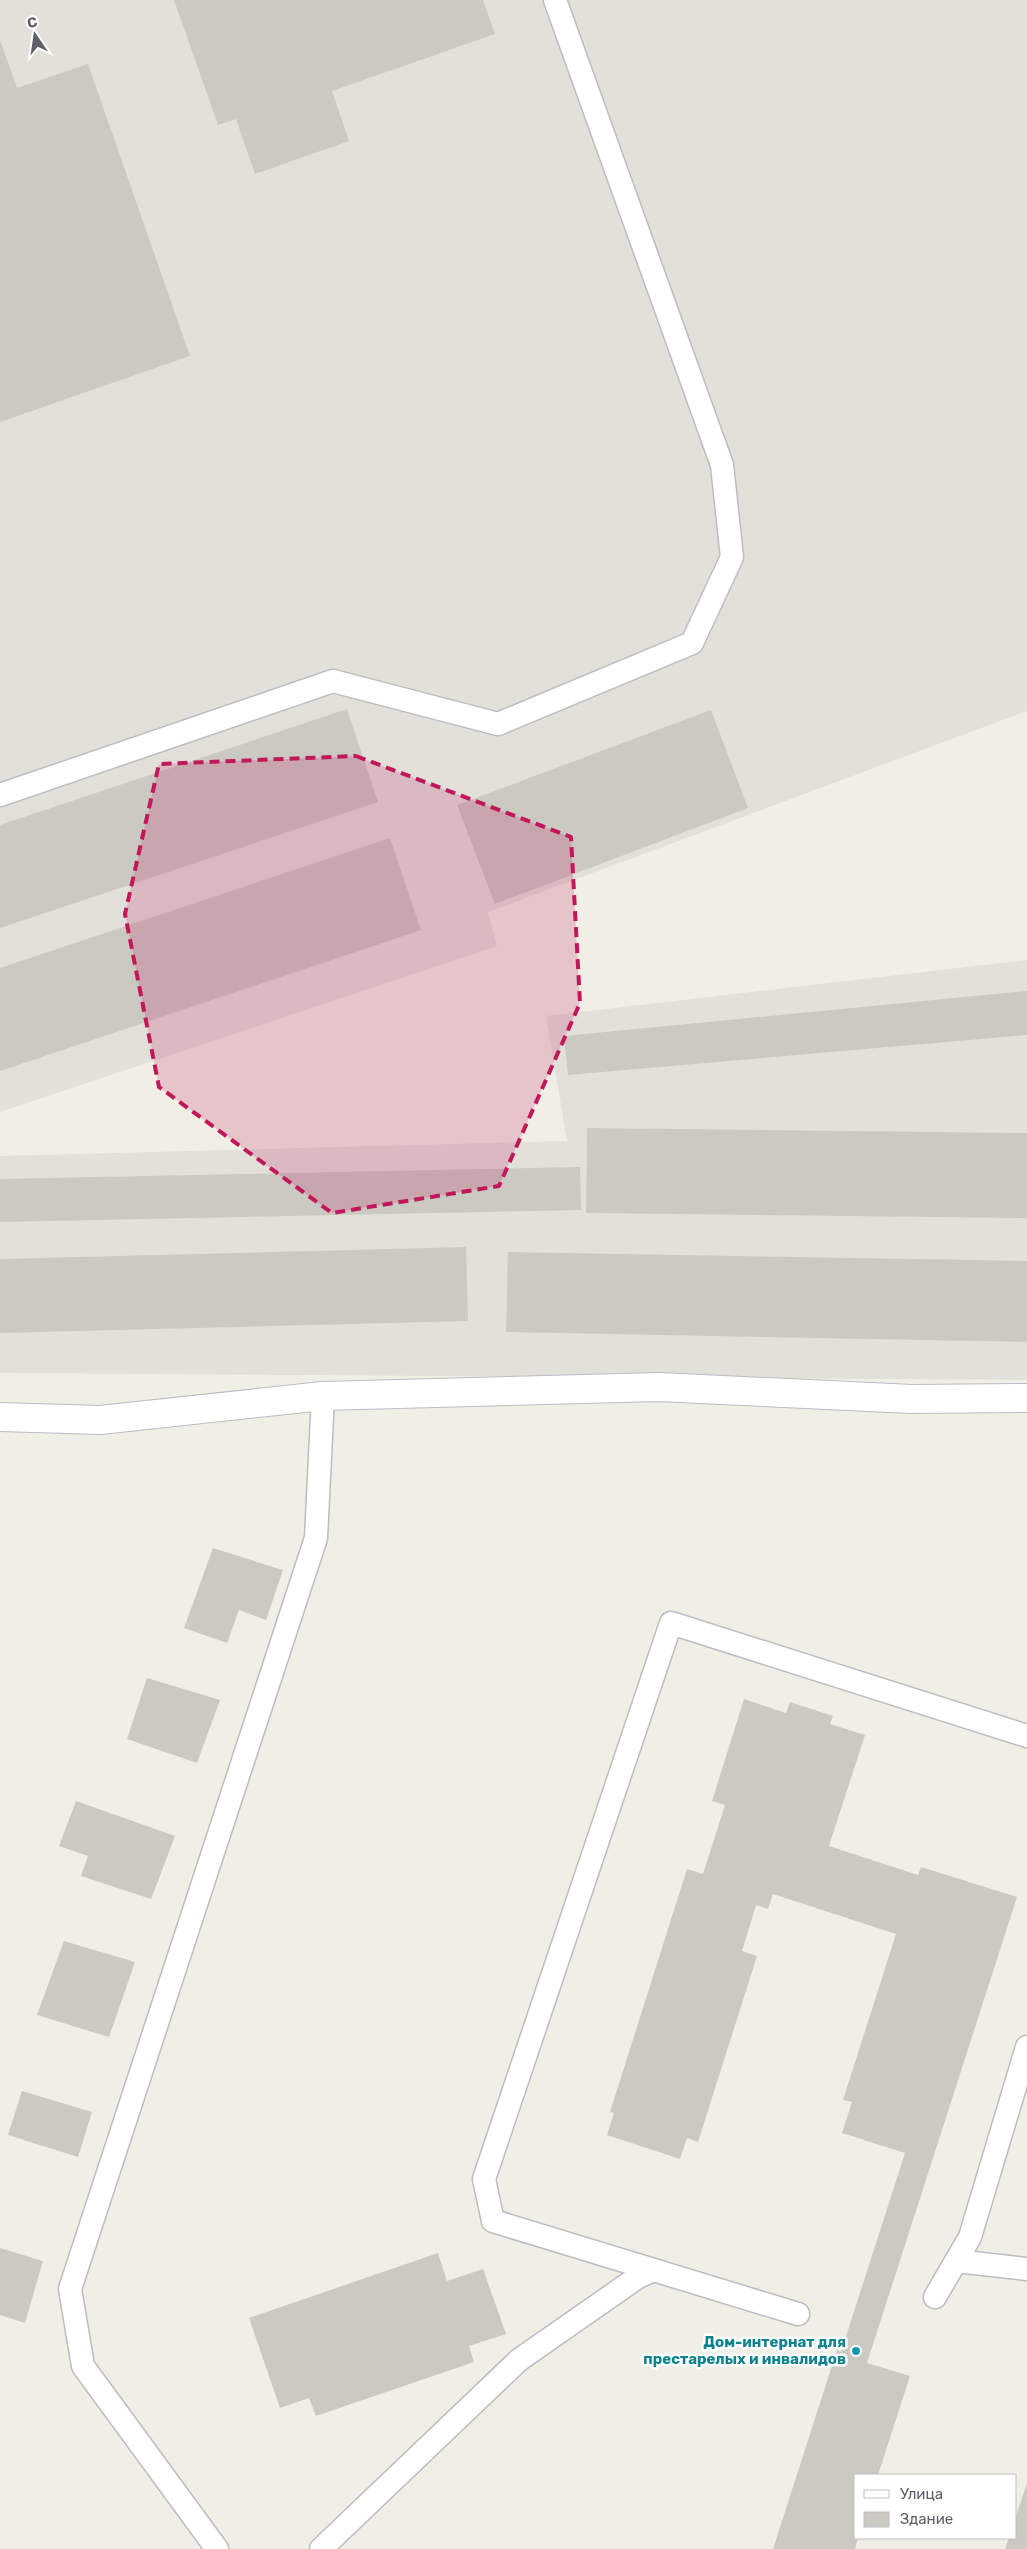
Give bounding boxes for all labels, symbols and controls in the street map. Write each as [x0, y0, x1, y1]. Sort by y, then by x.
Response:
north arrow [10, 10, 60, 60]
text: С [25, 13, 39, 32]
place label: Дом-интернат для престарелых и инвалидов [643, 2333, 846, 2368]
marker: Дом-интернат для престарелых и инвалидов [850, 2345, 862, 2357]
legend [854, 2474, 1017, 2539]
text: Улица [900, 2485, 943, 2503]
text: Здание [900, 2510, 953, 2528]

